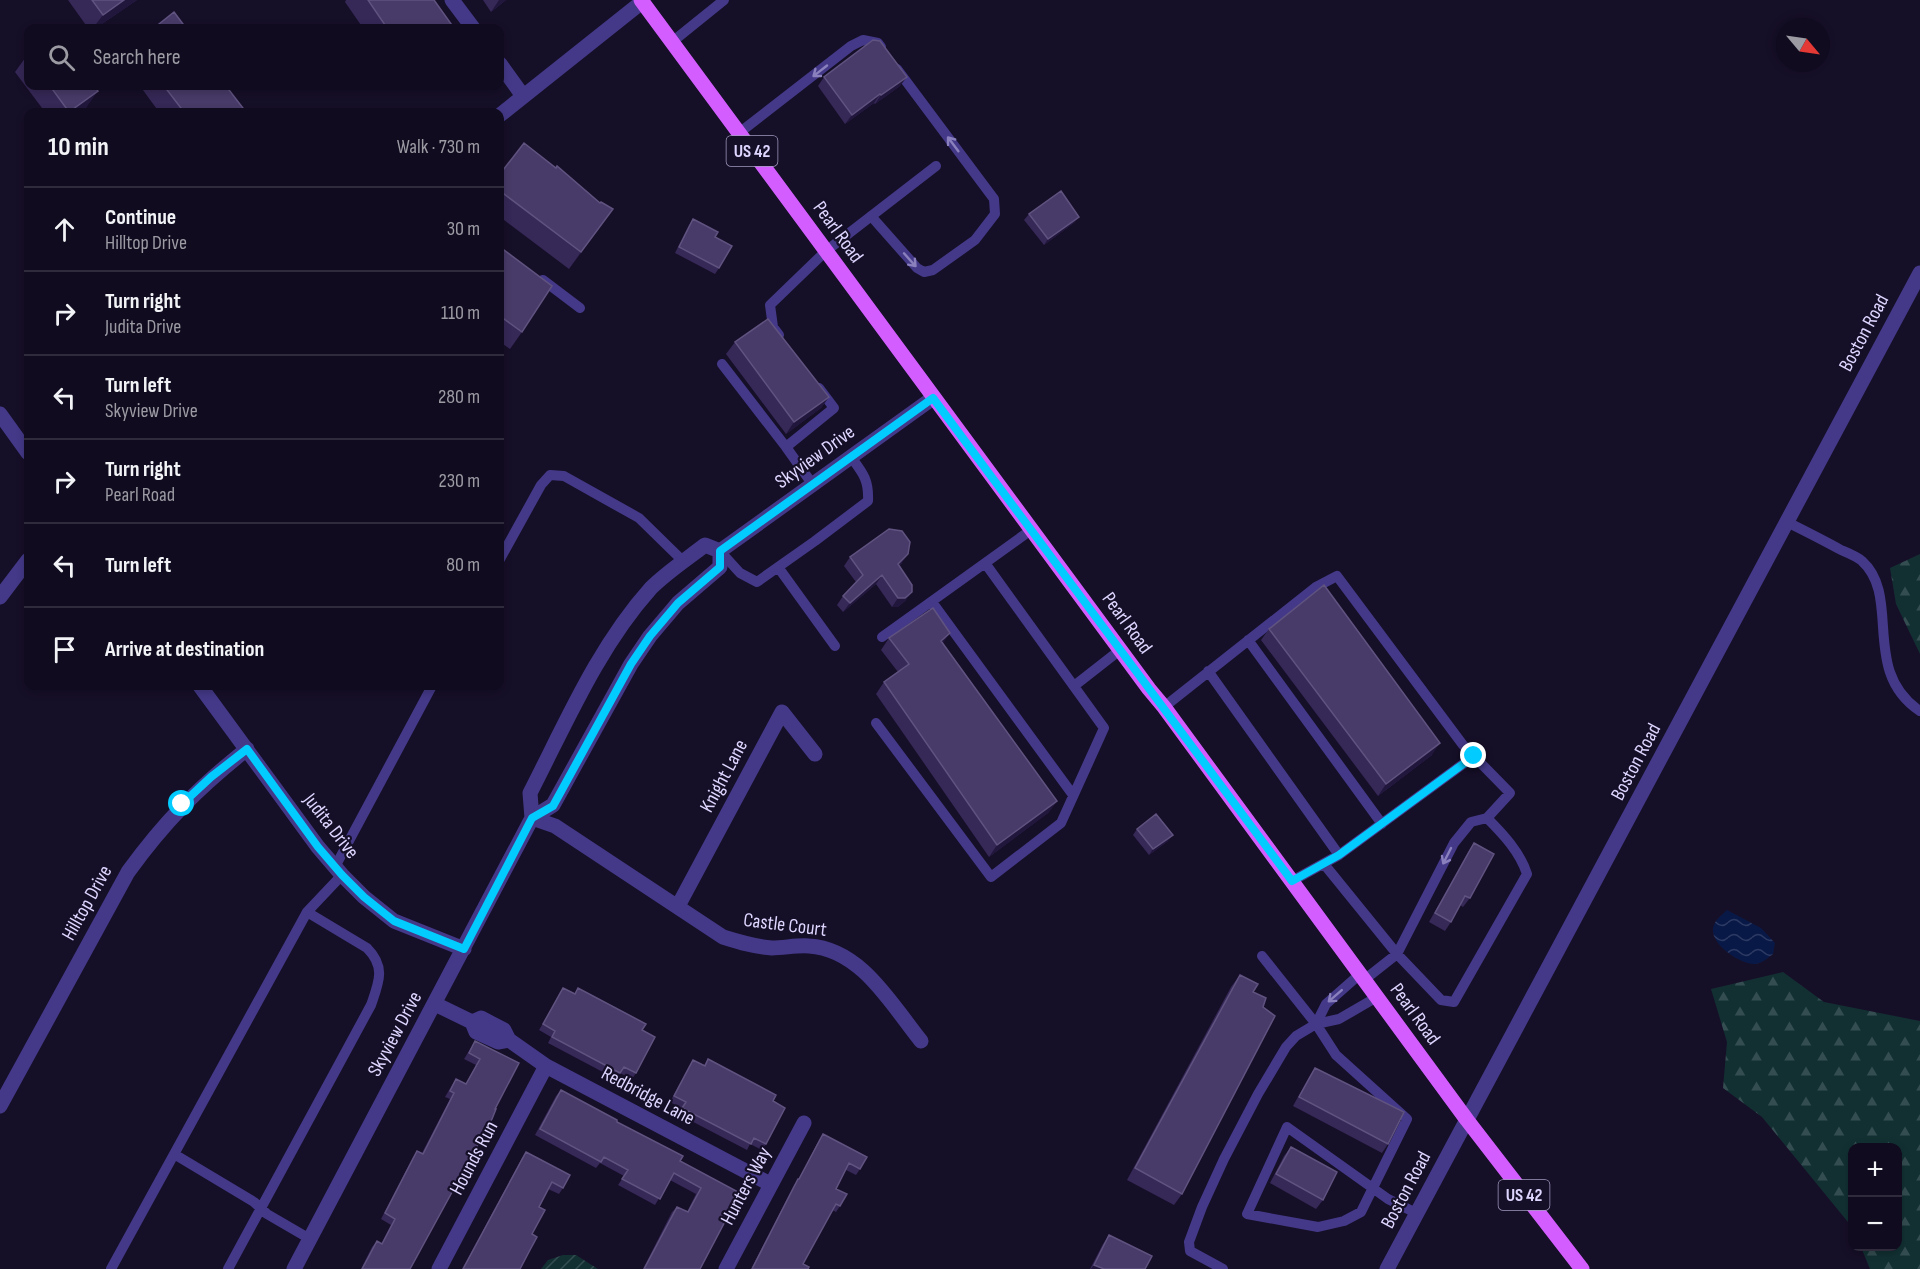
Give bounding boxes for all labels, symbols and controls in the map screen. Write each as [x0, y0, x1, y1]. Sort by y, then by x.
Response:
north arrow [1776, 18, 1830, 72]
search box [24, 24, 504, 90]
icon: search [45, 41, 78, 74]
text: Search here [93, 44, 180, 71]
one-way arrow [812, 64, 828, 77]
text: 10 min [48, 132, 109, 163]
text: Walk · 730 m [397, 135, 480, 159]
road number: US 42 [726, 136, 777, 166]
one-way arrow [947, 137, 960, 153]
street label: Pearl Road [808, 197, 868, 267]
text: Continue [105, 204, 176, 231]
icon: ahead [48, 213, 81, 246]
text: 30 m [447, 217, 480, 241]
text: Hilltop Drive [105, 231, 187, 255]
one-way arrow [903, 252, 917, 267]
text: Turn right [105, 288, 181, 315]
street label: Boston Road [1834, 290, 1894, 376]
icon: right [48, 297, 81, 330]
text: 110 m [441, 301, 480, 325]
text: Judita Drive [105, 315, 181, 339]
text: Turn left [105, 372, 171, 399]
icon: left [48, 381, 81, 414]
text: 280 m [438, 385, 480, 409]
text: Skyview Drive [105, 399, 198, 423]
street label: Skyview Drive [770, 420, 860, 494]
text: Turn right [105, 456, 181, 483]
icon: right [48, 465, 81, 498]
text: 230 m [438, 469, 480, 493]
text: Pearl Road [105, 483, 175, 507]
icon: left [48, 549, 81, 582]
text: Turn left [105, 552, 171, 579]
text: 80 m [446, 553, 480, 577]
street label: Pearl Road [1097, 588, 1157, 658]
icon: arrive [48, 633, 81, 666]
text: Arrive at destination [105, 636, 264, 663]
street label: Boston Road [1606, 719, 1666, 805]
street label: Knight Lane [695, 736, 753, 816]
route end [1460, 742, 1486, 768]
street label: Judita Drive [297, 788, 364, 863]
route start [168, 790, 194, 816]
one-way arrow [1441, 847, 1453, 865]
street label: Hilltop Drive [57, 861, 117, 945]
street label: Castle Court [742, 908, 828, 942]
street label: Pearl Road [1385, 979, 1445, 1049]
street label: Skyview Drive [363, 987, 427, 1081]
one-way arrow [1328, 989, 1343, 1003]
street label: Redbridge Lane [597, 1061, 699, 1131]
street label: Hounds Run [445, 1117, 503, 1199]
street label: Hunters Way [716, 1143, 777, 1229]
map controls [1848, 1143, 1902, 1251]
button: + [1848, 1143, 1902, 1197]
street label: Boston Road [1376, 1147, 1436, 1233]
road number: US 42 [1498, 1180, 1550, 1210]
button: − [1848, 1197, 1902, 1251]

